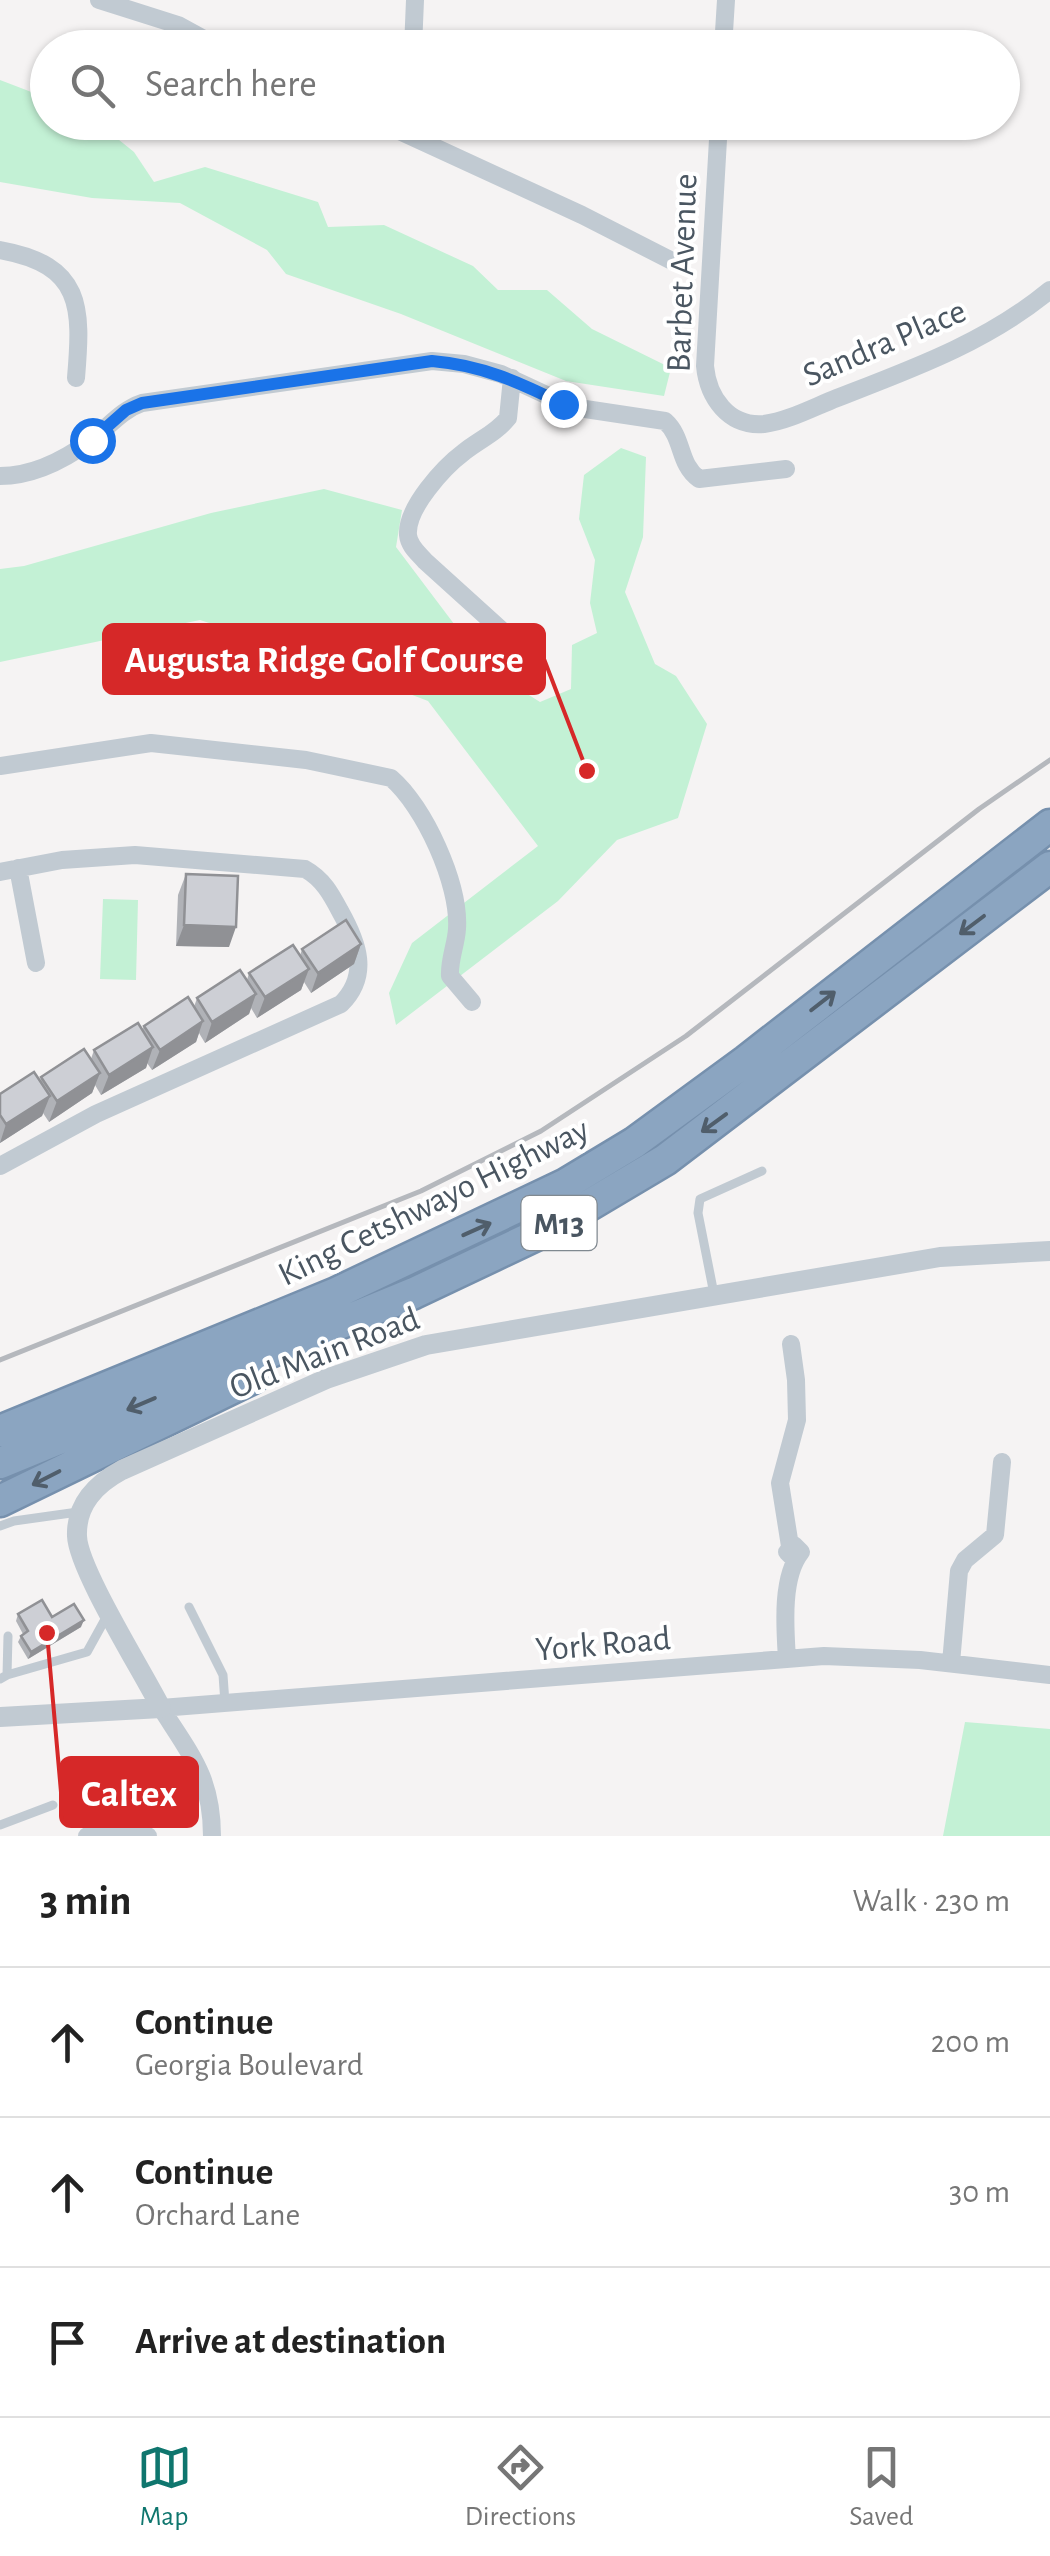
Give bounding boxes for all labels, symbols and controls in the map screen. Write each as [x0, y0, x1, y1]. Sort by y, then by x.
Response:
search box [30, 30, 1020, 140]
icon: search [65, 58, 120, 113]
text: Search here [145, 66, 317, 104]
street label: Barbet Avenue [662, 173, 703, 373]
street label: Sandra Place [798, 293, 971, 393]
route end [541, 382, 587, 428]
route start [70, 418, 116, 464]
callout: Augusta Ridge Golf Course [104, 625, 544, 693]
text: Augusta Ridge Golf Course [124, 642, 524, 680]
one-way arrow [959, 915, 986, 936]
one-way arrow [809, 990, 836, 1011]
street label: King Cetshwayo Highway [273, 1112, 594, 1293]
one-way arrow [701, 1113, 728, 1134]
road number: M13 [522, 1196, 596, 1250]
one-way arrow [461, 1219, 492, 1237]
street label: Old Main Road [225, 1301, 424, 1406]
one-way arrow [126, 1396, 157, 1414]
one-way arrow [32, 1469, 62, 1488]
street label: York Road [534, 1621, 672, 1668]
callout: Caltex [61, 1758, 197, 1826]
text: Caltex [81, 1776, 177, 1814]
text: 3 min [40, 1880, 132, 1922]
text: Walk · 230 m [852, 1885, 1010, 1917]
text: Continue [135, 2004, 273, 2042]
icon: ahead [40, 2015, 95, 2070]
text: 200 m [931, 2026, 1010, 2058]
text: Georgia Boulevard [135, 2049, 363, 2081]
text: Continue [135, 2154, 273, 2192]
icon: ahead [40, 2165, 95, 2220]
text: 30 m [949, 2176, 1010, 2208]
text: Orchard Lane [135, 2199, 300, 2231]
icon: arrive [40, 2315, 95, 2370]
text: Arrive at destination [135, 2323, 446, 2361]
tab: Map [137, 2440, 192, 2534]
tab: Directions [465, 2440, 576, 2534]
tab: Saved [849, 2440, 913, 2534]

